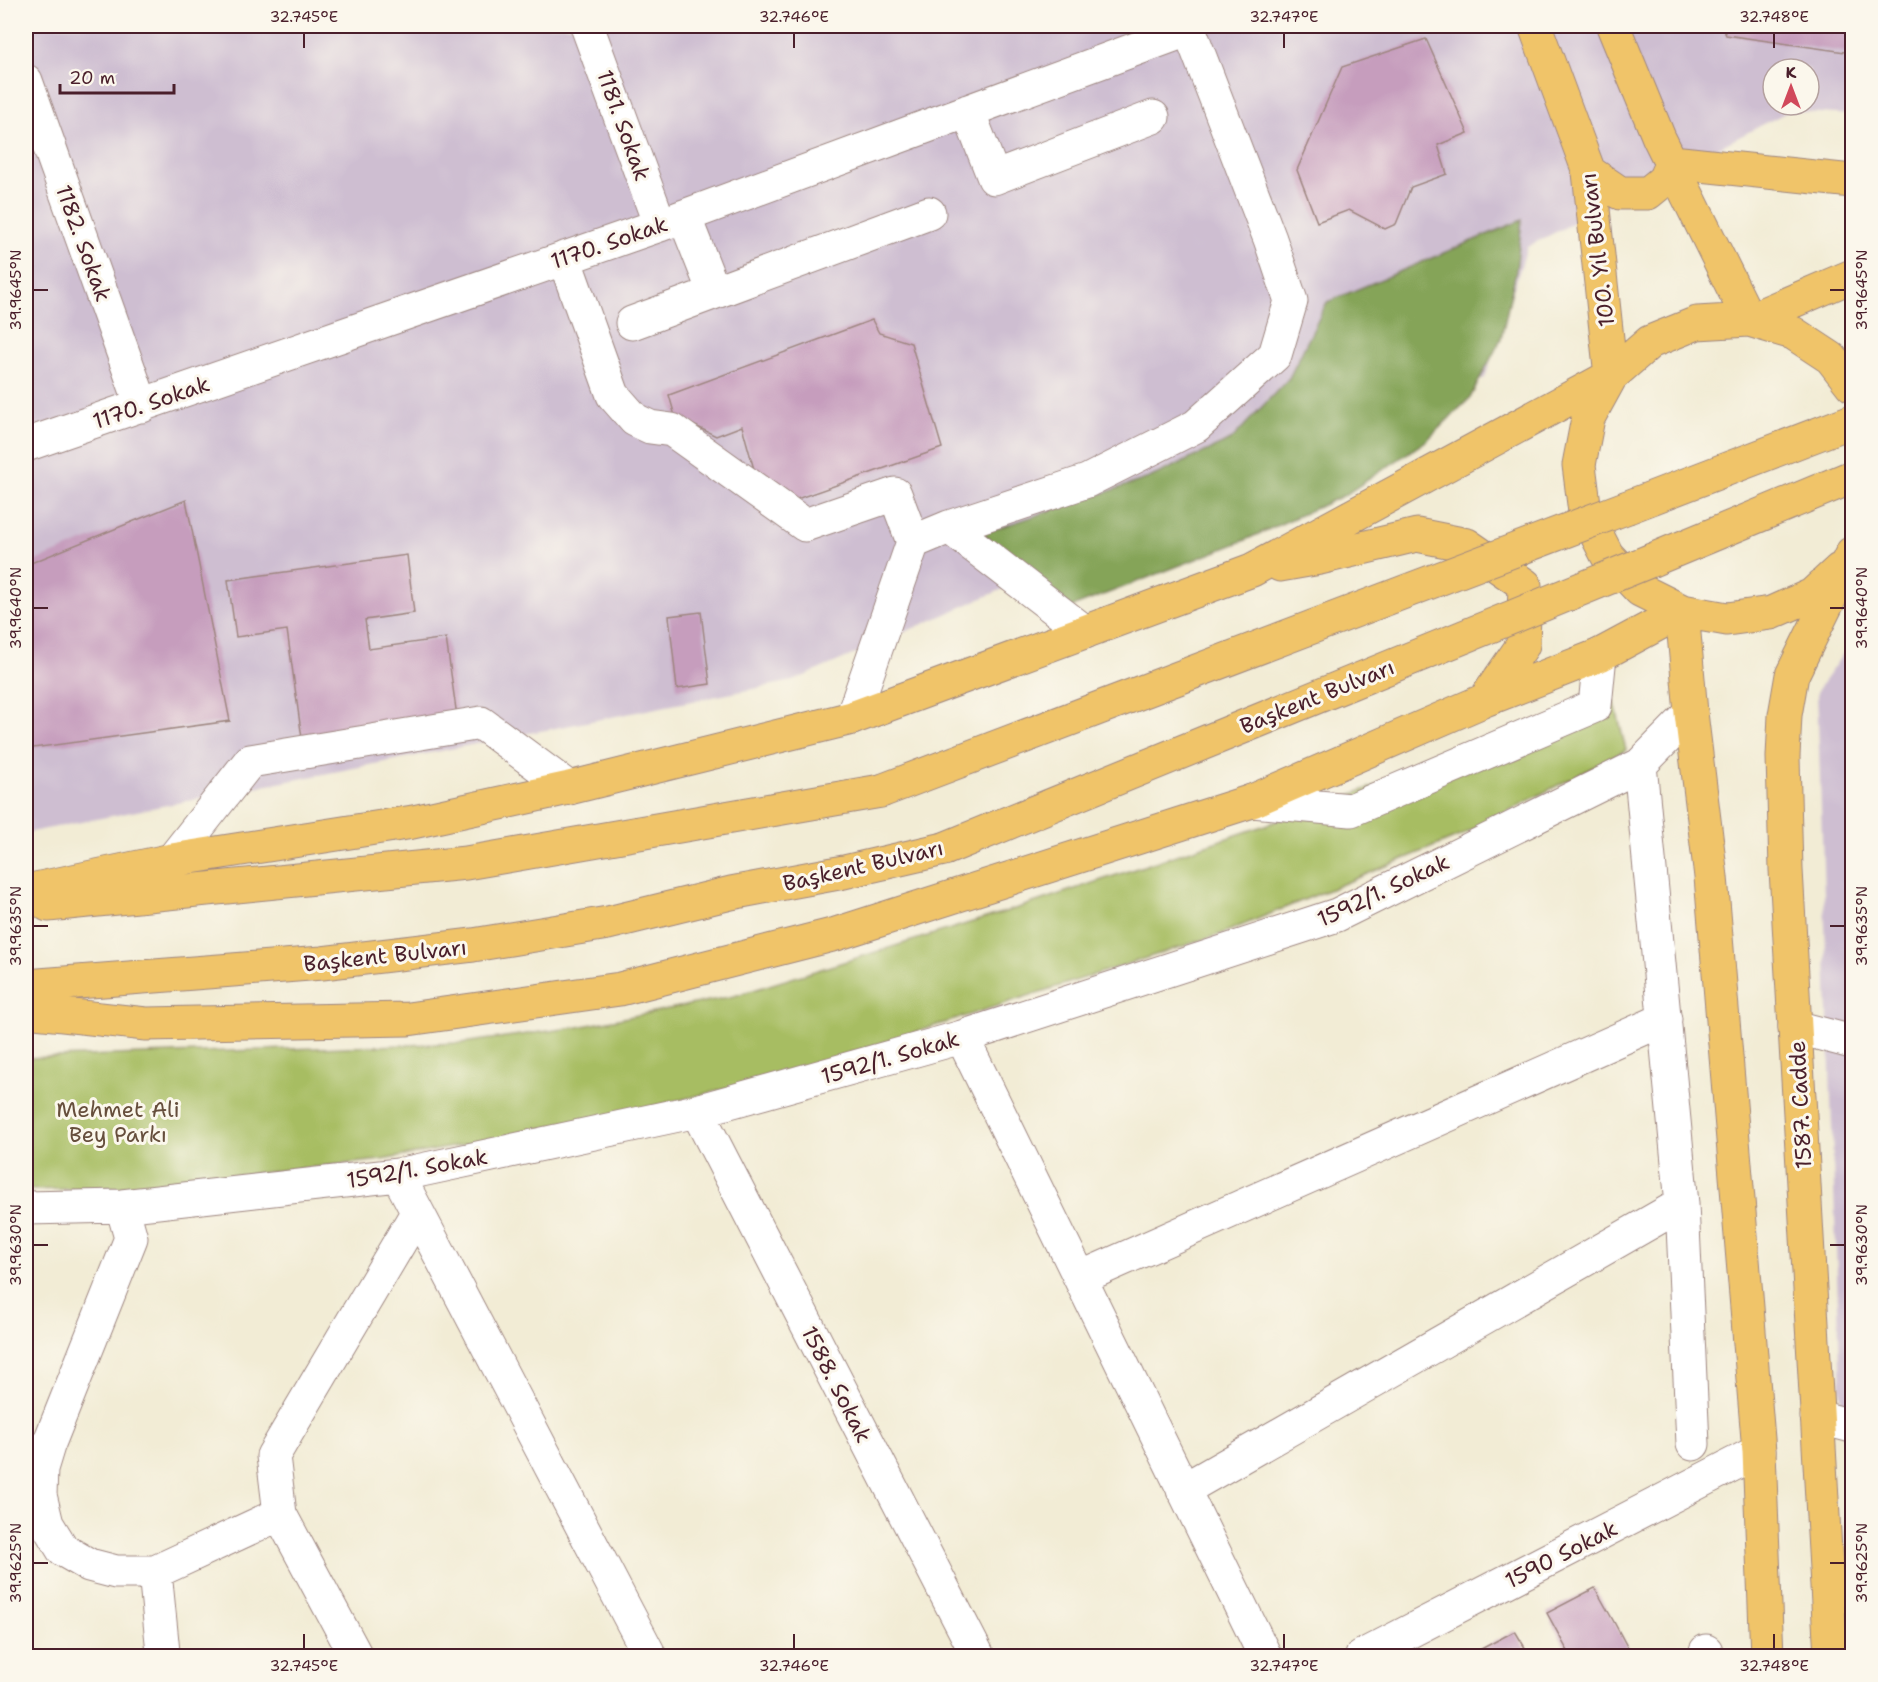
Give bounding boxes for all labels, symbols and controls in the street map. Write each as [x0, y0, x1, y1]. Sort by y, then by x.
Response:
text: 32.745°E [270, 7, 338, 27]
text: 32.746°E [759, 7, 829, 27]
text: 32.747°E [1249, 7, 1319, 27]
text: 32.748°E [1739, 7, 1809, 27]
scale bar [60, 57, 174, 95]
north arrow [1761, 57, 1821, 117]
text: K [1786, 62, 1797, 83]
text: 20 m [69, 66, 115, 90]
street label: 1181. Sokak [590, 66, 657, 185]
street label: 100. Yıl Bulvarı [1574, 171, 1621, 329]
street label: 1182. Sokak [49, 181, 118, 306]
street label: 1170. Sokak [547, 209, 671, 276]
text: 39.9645°N [6, 250, 26, 330]
text: 39.9645°N [1852, 250, 1872, 330]
street label: 1170. Sokak [89, 369, 213, 436]
text: 39.9640°N [6, 567, 26, 649]
text: 39.9640°N [1852, 567, 1872, 649]
street label: Başkent Bulvarı [1236, 652, 1399, 741]
street label: Başkent Bulvarı [780, 833, 946, 898]
street label: 1592/1. Sokak [1312, 847, 1454, 934]
text: 39.9635°N [6, 886, 26, 966]
text: 39.9635°N [1852, 886, 1872, 966]
street label: Başkent Bulvarı [302, 933, 468, 978]
street label: 1592/1. Sokak [818, 1024, 963, 1091]
street label: 1587. Cadde [1783, 1040, 1818, 1170]
park label: Mehmet Ali Bey Parkı [56, 1095, 180, 1149]
street label: 1592/1. Sokak [344, 1142, 490, 1195]
text: 39.9630°N [6, 1204, 26, 1286]
text: 39.9630°N [1852, 1204, 1872, 1286]
street label: 1588. Sokak [795, 1321, 878, 1448]
street label: 1590 Sokak [1500, 1514, 1622, 1595]
text: 39.9625°N [6, 1523, 26, 1603]
text: 39.9625°N [1852, 1523, 1872, 1603]
text: 32.745°E [270, 1656, 338, 1676]
text: 32.746°E [759, 1656, 829, 1676]
text: 32.747°E [1249, 1656, 1319, 1676]
text: 32.748°E [1739, 1656, 1809, 1676]

